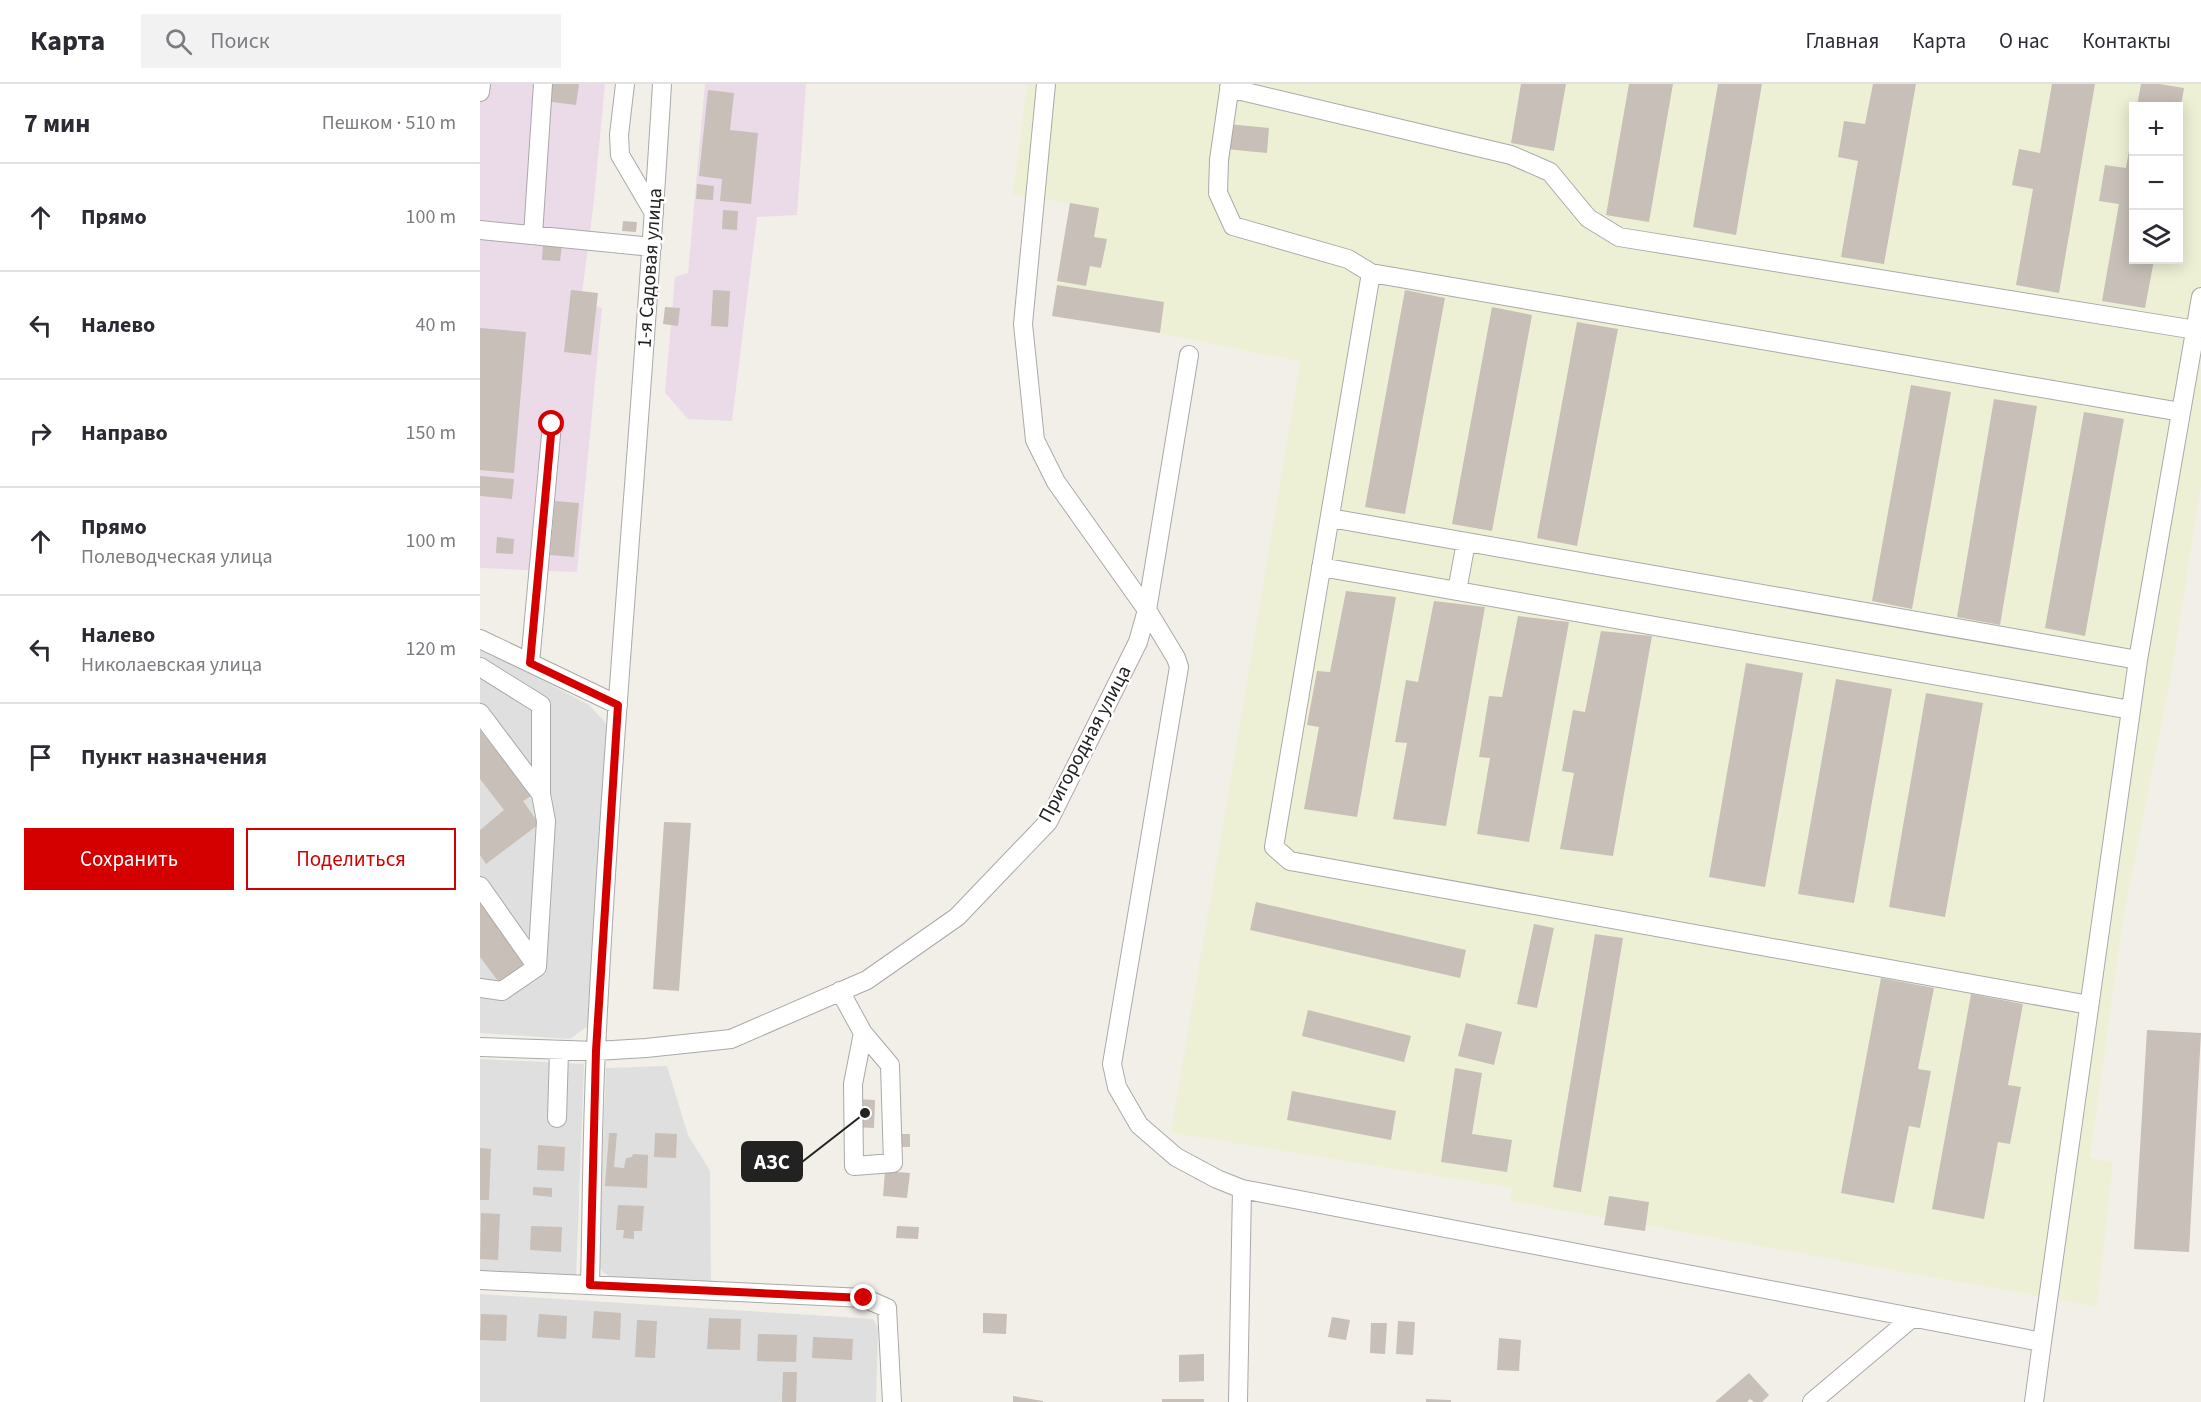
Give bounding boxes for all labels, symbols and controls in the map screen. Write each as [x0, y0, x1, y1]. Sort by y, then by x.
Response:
search box [141, 14, 561, 68]
text: Карта [30, 21, 105, 61]
icon: search [162, 25, 195, 58]
text: Поиск [210, 25, 270, 57]
text: Главная [1806, 26, 1879, 56]
text: Карта [1912, 26, 1966, 56]
text: О нас [1999, 26, 2049, 56]
text: Контакты [2082, 26, 2171, 56]
map controls [2129, 102, 2183, 264]
button: + [2129, 102, 2183, 156]
text: 7 мин [24, 105, 90, 142]
text: Пешком · 510 m [322, 109, 456, 137]
button: − [2129, 156, 2183, 210]
street label: 1-я Садовая улица [630, 187, 670, 349]
icon: ahead [24, 201, 57, 234]
text: Прямо [81, 201, 147, 233]
text: 100 m [406, 203, 456, 231]
button: layers [2129, 210, 2183, 264]
icon: left [24, 309, 57, 342]
text: Налево [81, 309, 155, 341]
text: 40 m [416, 311, 456, 339]
route start [538, 410, 564, 436]
icon: right [24, 417, 57, 450]
text: Направо [81, 417, 168, 449]
text: 150 m [406, 419, 456, 447]
text: Прямо [81, 511, 147, 543]
icon: ahead [24, 525, 57, 558]
text: 100 m [406, 527, 456, 555]
text: Полеводческая улица [81, 543, 273, 571]
text: Налево [81, 619, 155, 651]
icon: left [24, 633, 57, 666]
text: 120 m [406, 635, 456, 663]
text: Николаевская улица [81, 651, 262, 679]
street label: Пригородная улица [1032, 661, 1138, 827]
icon: arrive [24, 741, 57, 774]
text: Пункт назначения [81, 741, 267, 773]
button: Сохранить [24, 828, 234, 890]
button: Поделиться [246, 828, 456, 890]
callout: АЗС [742, 1142, 802, 1181]
text: АЗС [753, 1147, 790, 1177]
route end [850, 1284, 876, 1310]

